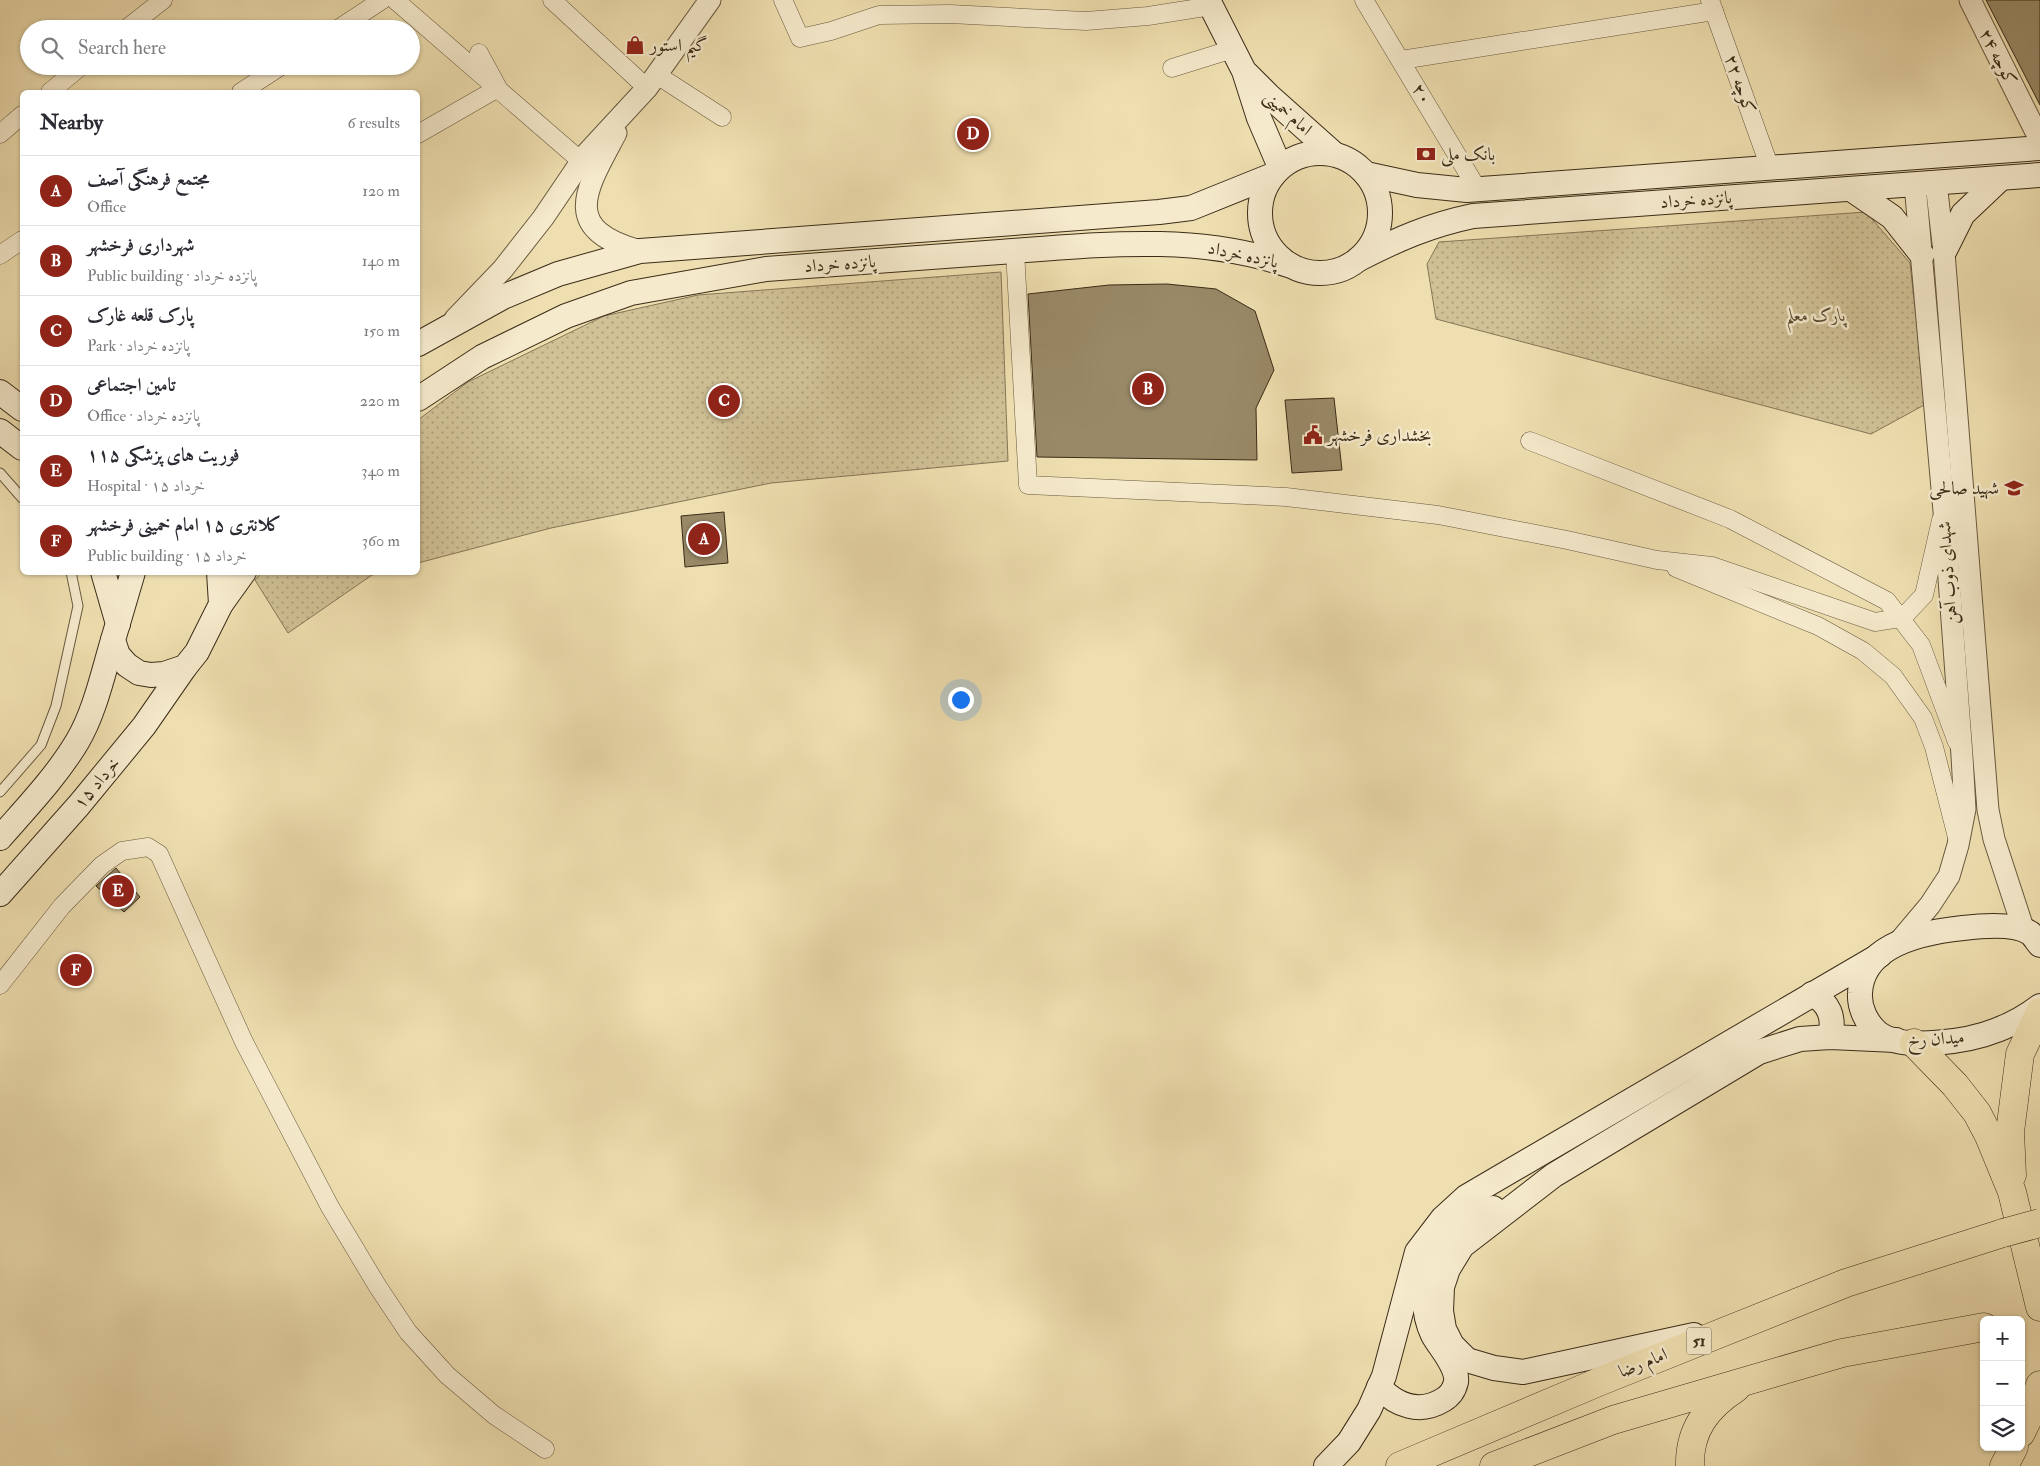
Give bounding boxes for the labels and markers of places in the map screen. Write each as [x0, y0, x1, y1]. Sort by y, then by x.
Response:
shop icon: گیم استور [624, 34, 646, 56]
place label: گیم استور [648, 34, 708, 63]
pin: D [957, 115, 989, 153]
bank icon: بانک ملی [1415, 143, 1437, 165]
place label: بانک ملی [1441, 143, 1495, 167]
pin: B [1132, 370, 1164, 408]
pin: C [708, 382, 740, 420]
public building icon: بخشداری فرخشهر [1302, 424, 1324, 446]
place label: بخشداری فرخشهر [1326, 424, 1431, 447]
place label: شهید صالحی [1929, 477, 1999, 500]
school or university icon: شهید صالحی [2003, 477, 2025, 499]
pin: A [688, 520, 720, 558]
pin: E [102, 872, 134, 910]
pin: F [60, 951, 92, 989]

